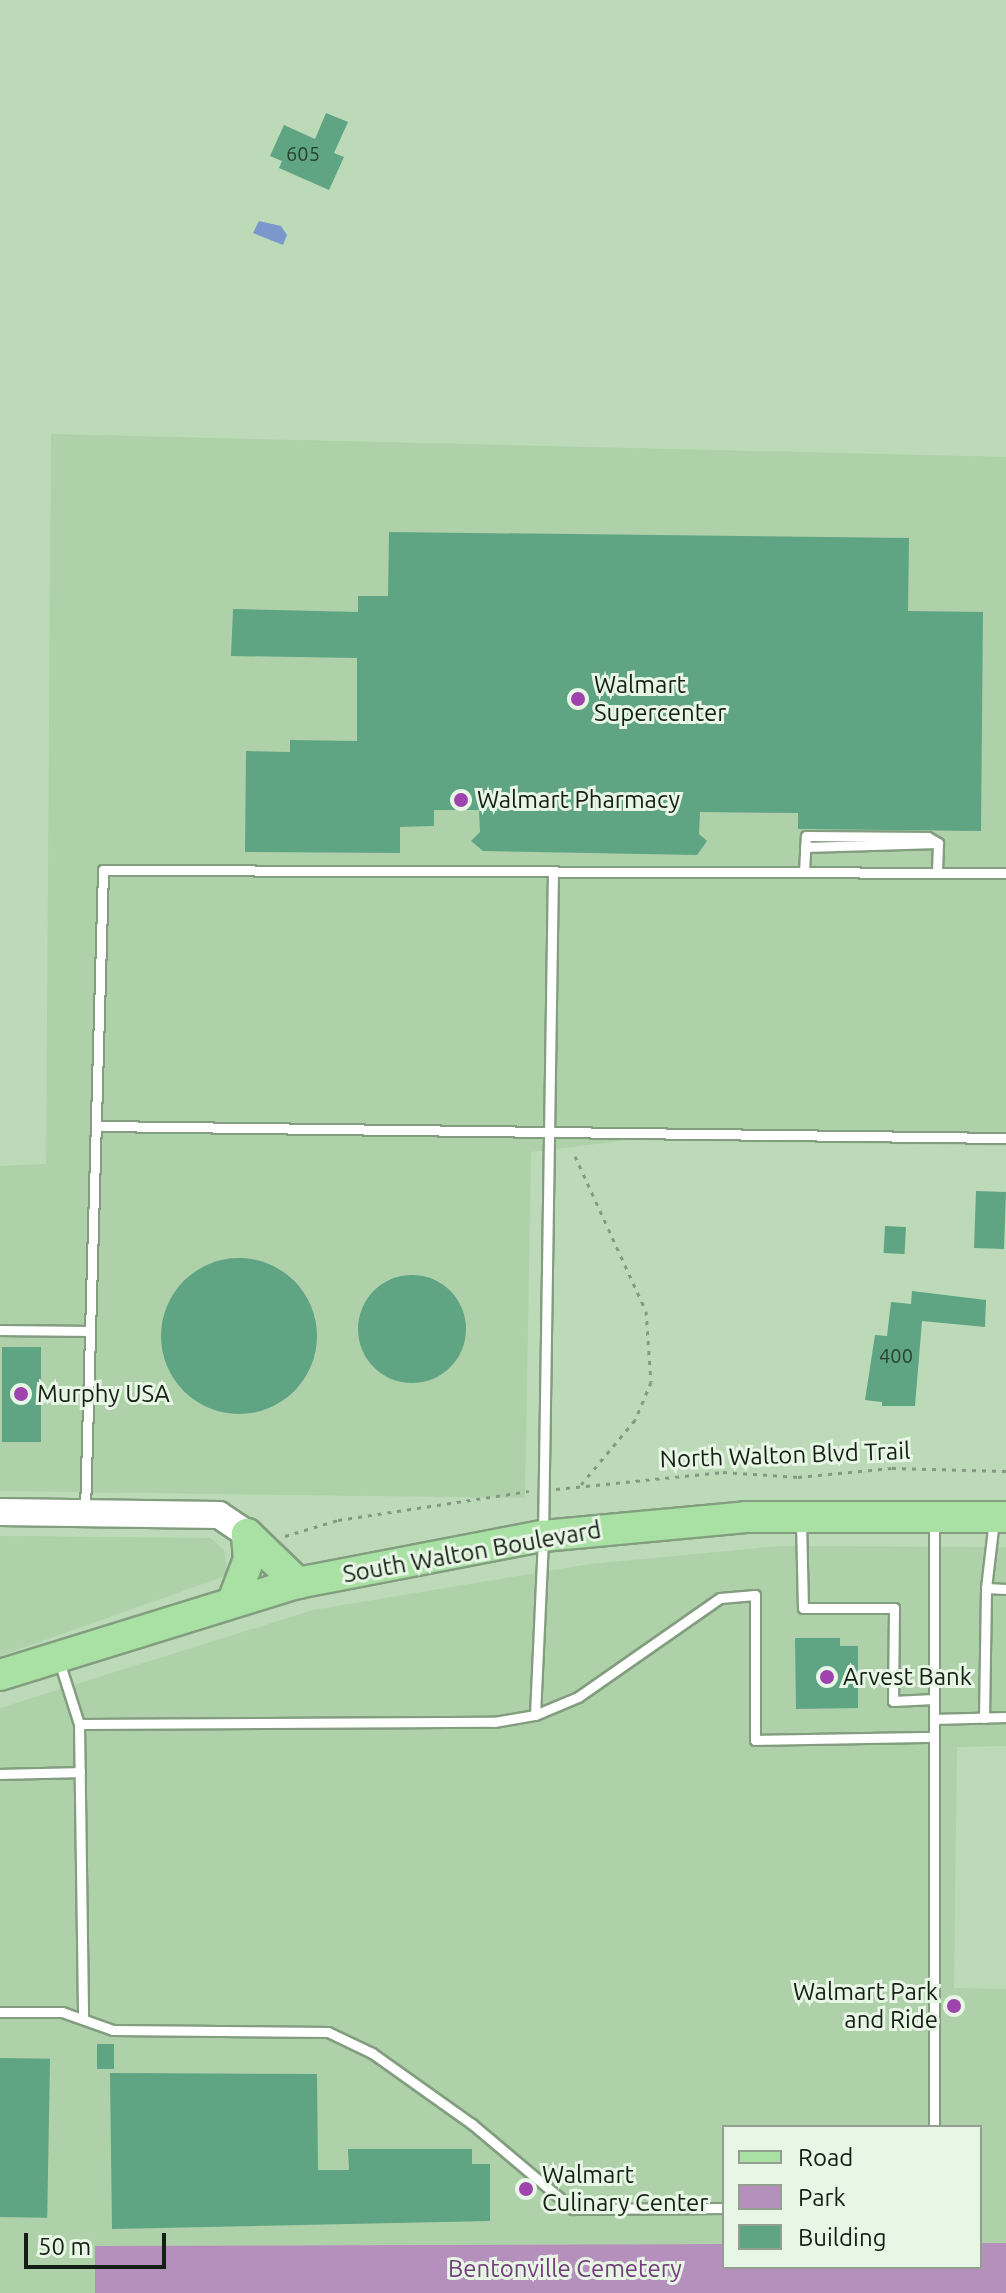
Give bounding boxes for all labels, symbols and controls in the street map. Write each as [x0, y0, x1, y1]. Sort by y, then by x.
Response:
house number: 605 [286, 141, 320, 165]
place label: Walmart Supercenter [594, 671, 726, 727]
marker: Walmart Supercenter [569, 690, 587, 708]
place label: Walmart Pharmacy [477, 786, 680, 814]
marker: Walmart Pharmacy [452, 791, 470, 809]
house number: 400 [879, 1343, 913, 1367]
place label: Murphy USA [37, 1380, 170, 1408]
marker: Murphy USA [12, 1385, 30, 1403]
street label: North Walton Blvd Trail [659, 1436, 911, 1474]
street label: South Walton Boulevard [341, 1515, 603, 1589]
place label: Arvest Bank [843, 1663, 972, 1691]
marker: Arvest Bank [818, 1668, 836, 1686]
place label: Walmart Park and Ride [793, 1978, 938, 2034]
marker: Walmart Park and Ride [945, 1997, 963, 2015]
legend [722, 2125, 982, 2269]
text: Road [798, 2144, 853, 2171]
place label: Walmart Culinary Center [542, 2161, 708, 2217]
marker: Walmart Culinary Center [517, 2180, 535, 2198]
text: Park [798, 2184, 846, 2211]
scale bar [28, 2217, 170, 2267]
text: Building [798, 2224, 886, 2251]
text: 50 m [38, 2233, 91, 2260]
park label: Bentonville Cemetery [448, 2255, 682, 2283]

